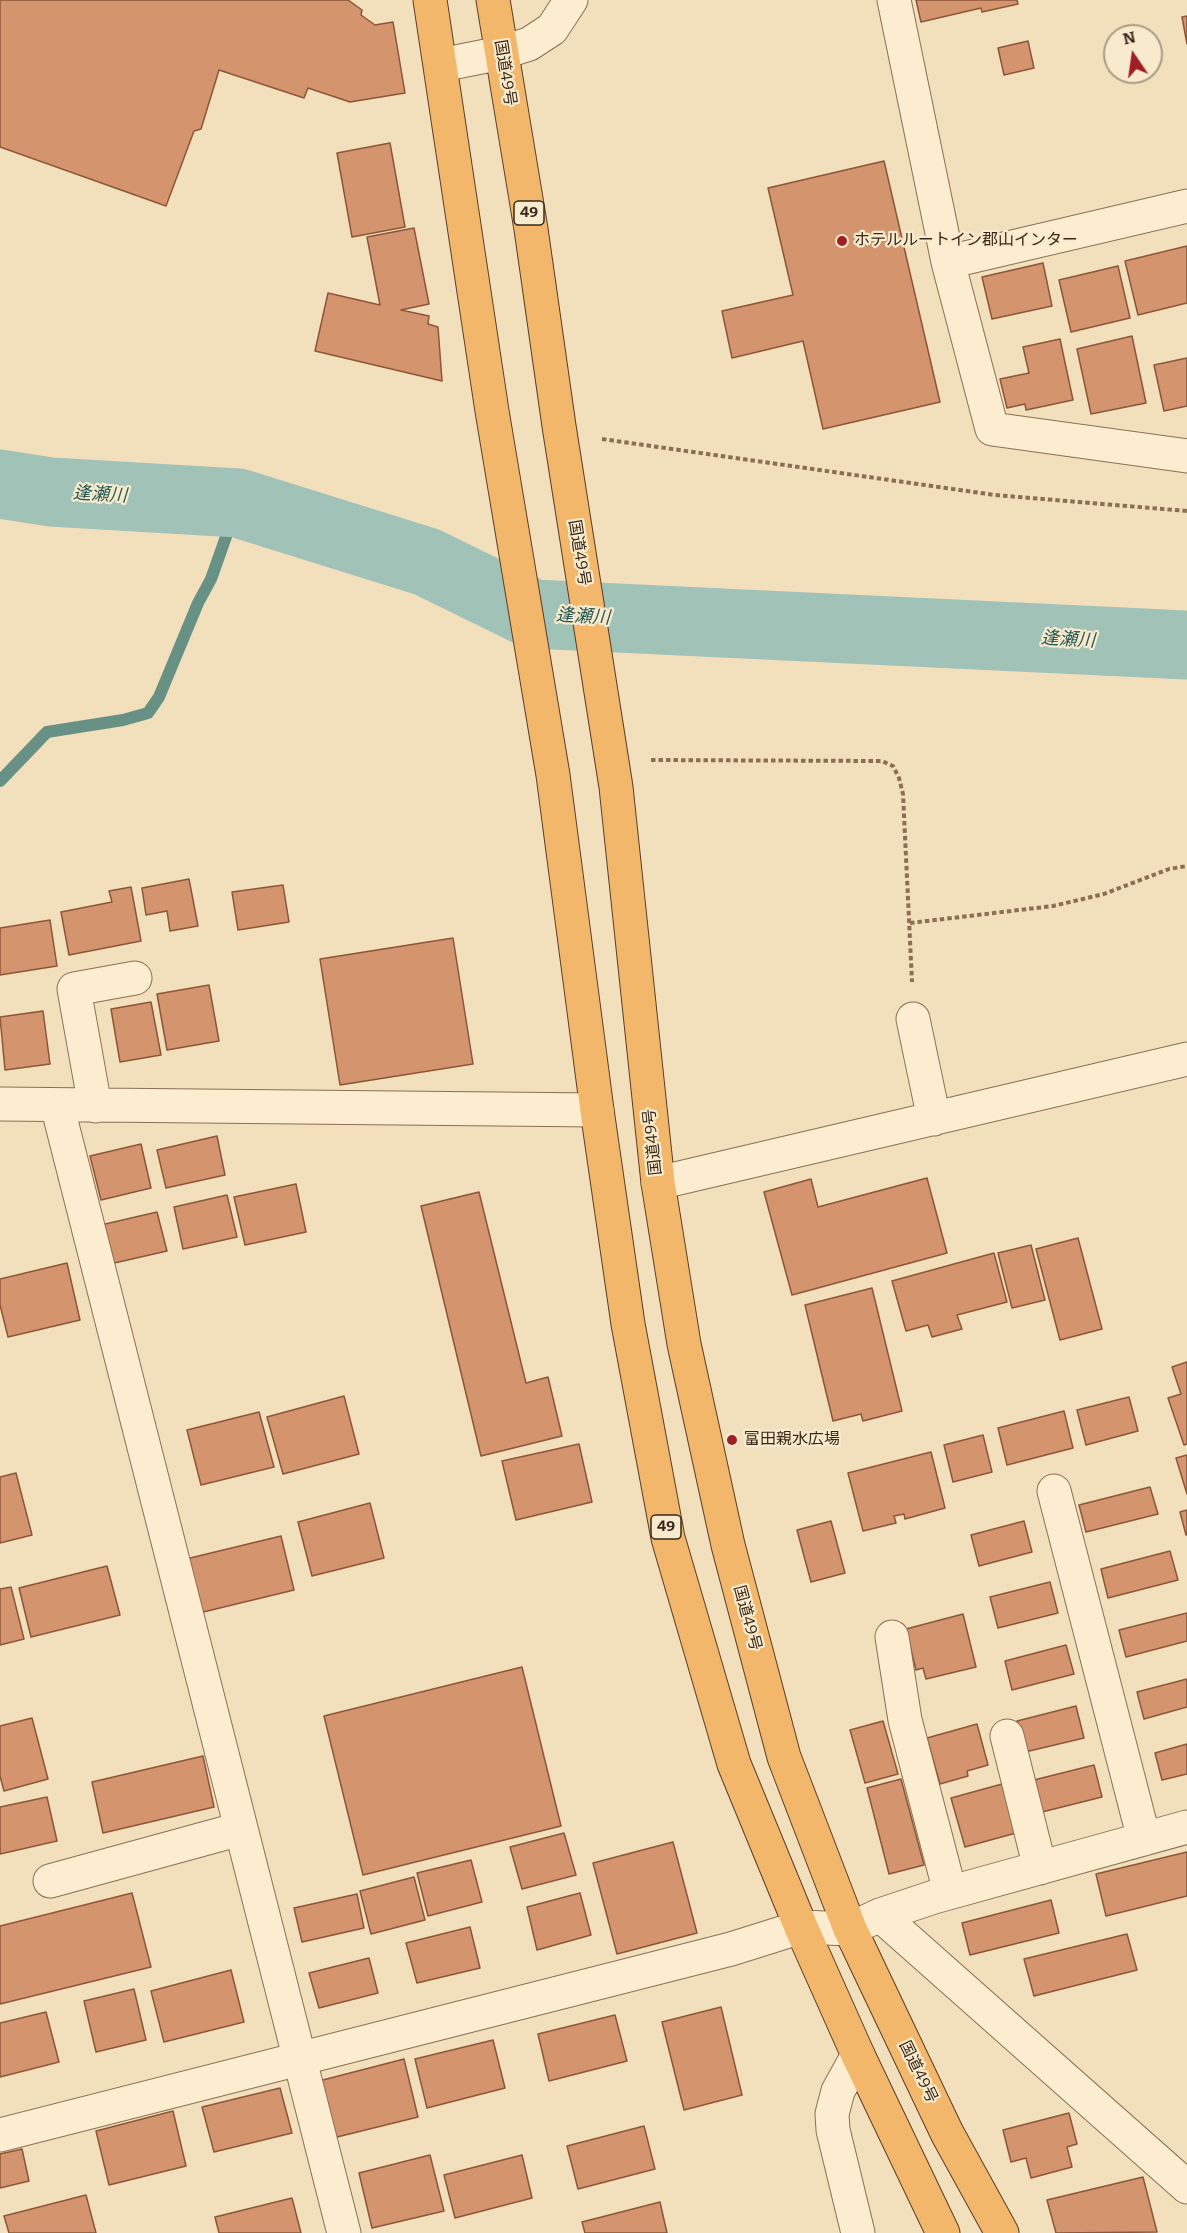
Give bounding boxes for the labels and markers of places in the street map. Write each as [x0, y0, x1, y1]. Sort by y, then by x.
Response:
place label: ホテルルートイン郡山インター [854, 231, 1078, 251]
marker: ホテルルートイン郡山インター [835, 234, 849, 248]
place label: 富田親水広場 [744, 1430, 840, 1450]
marker: 富田親水広場 [725, 1433, 739, 1447]

